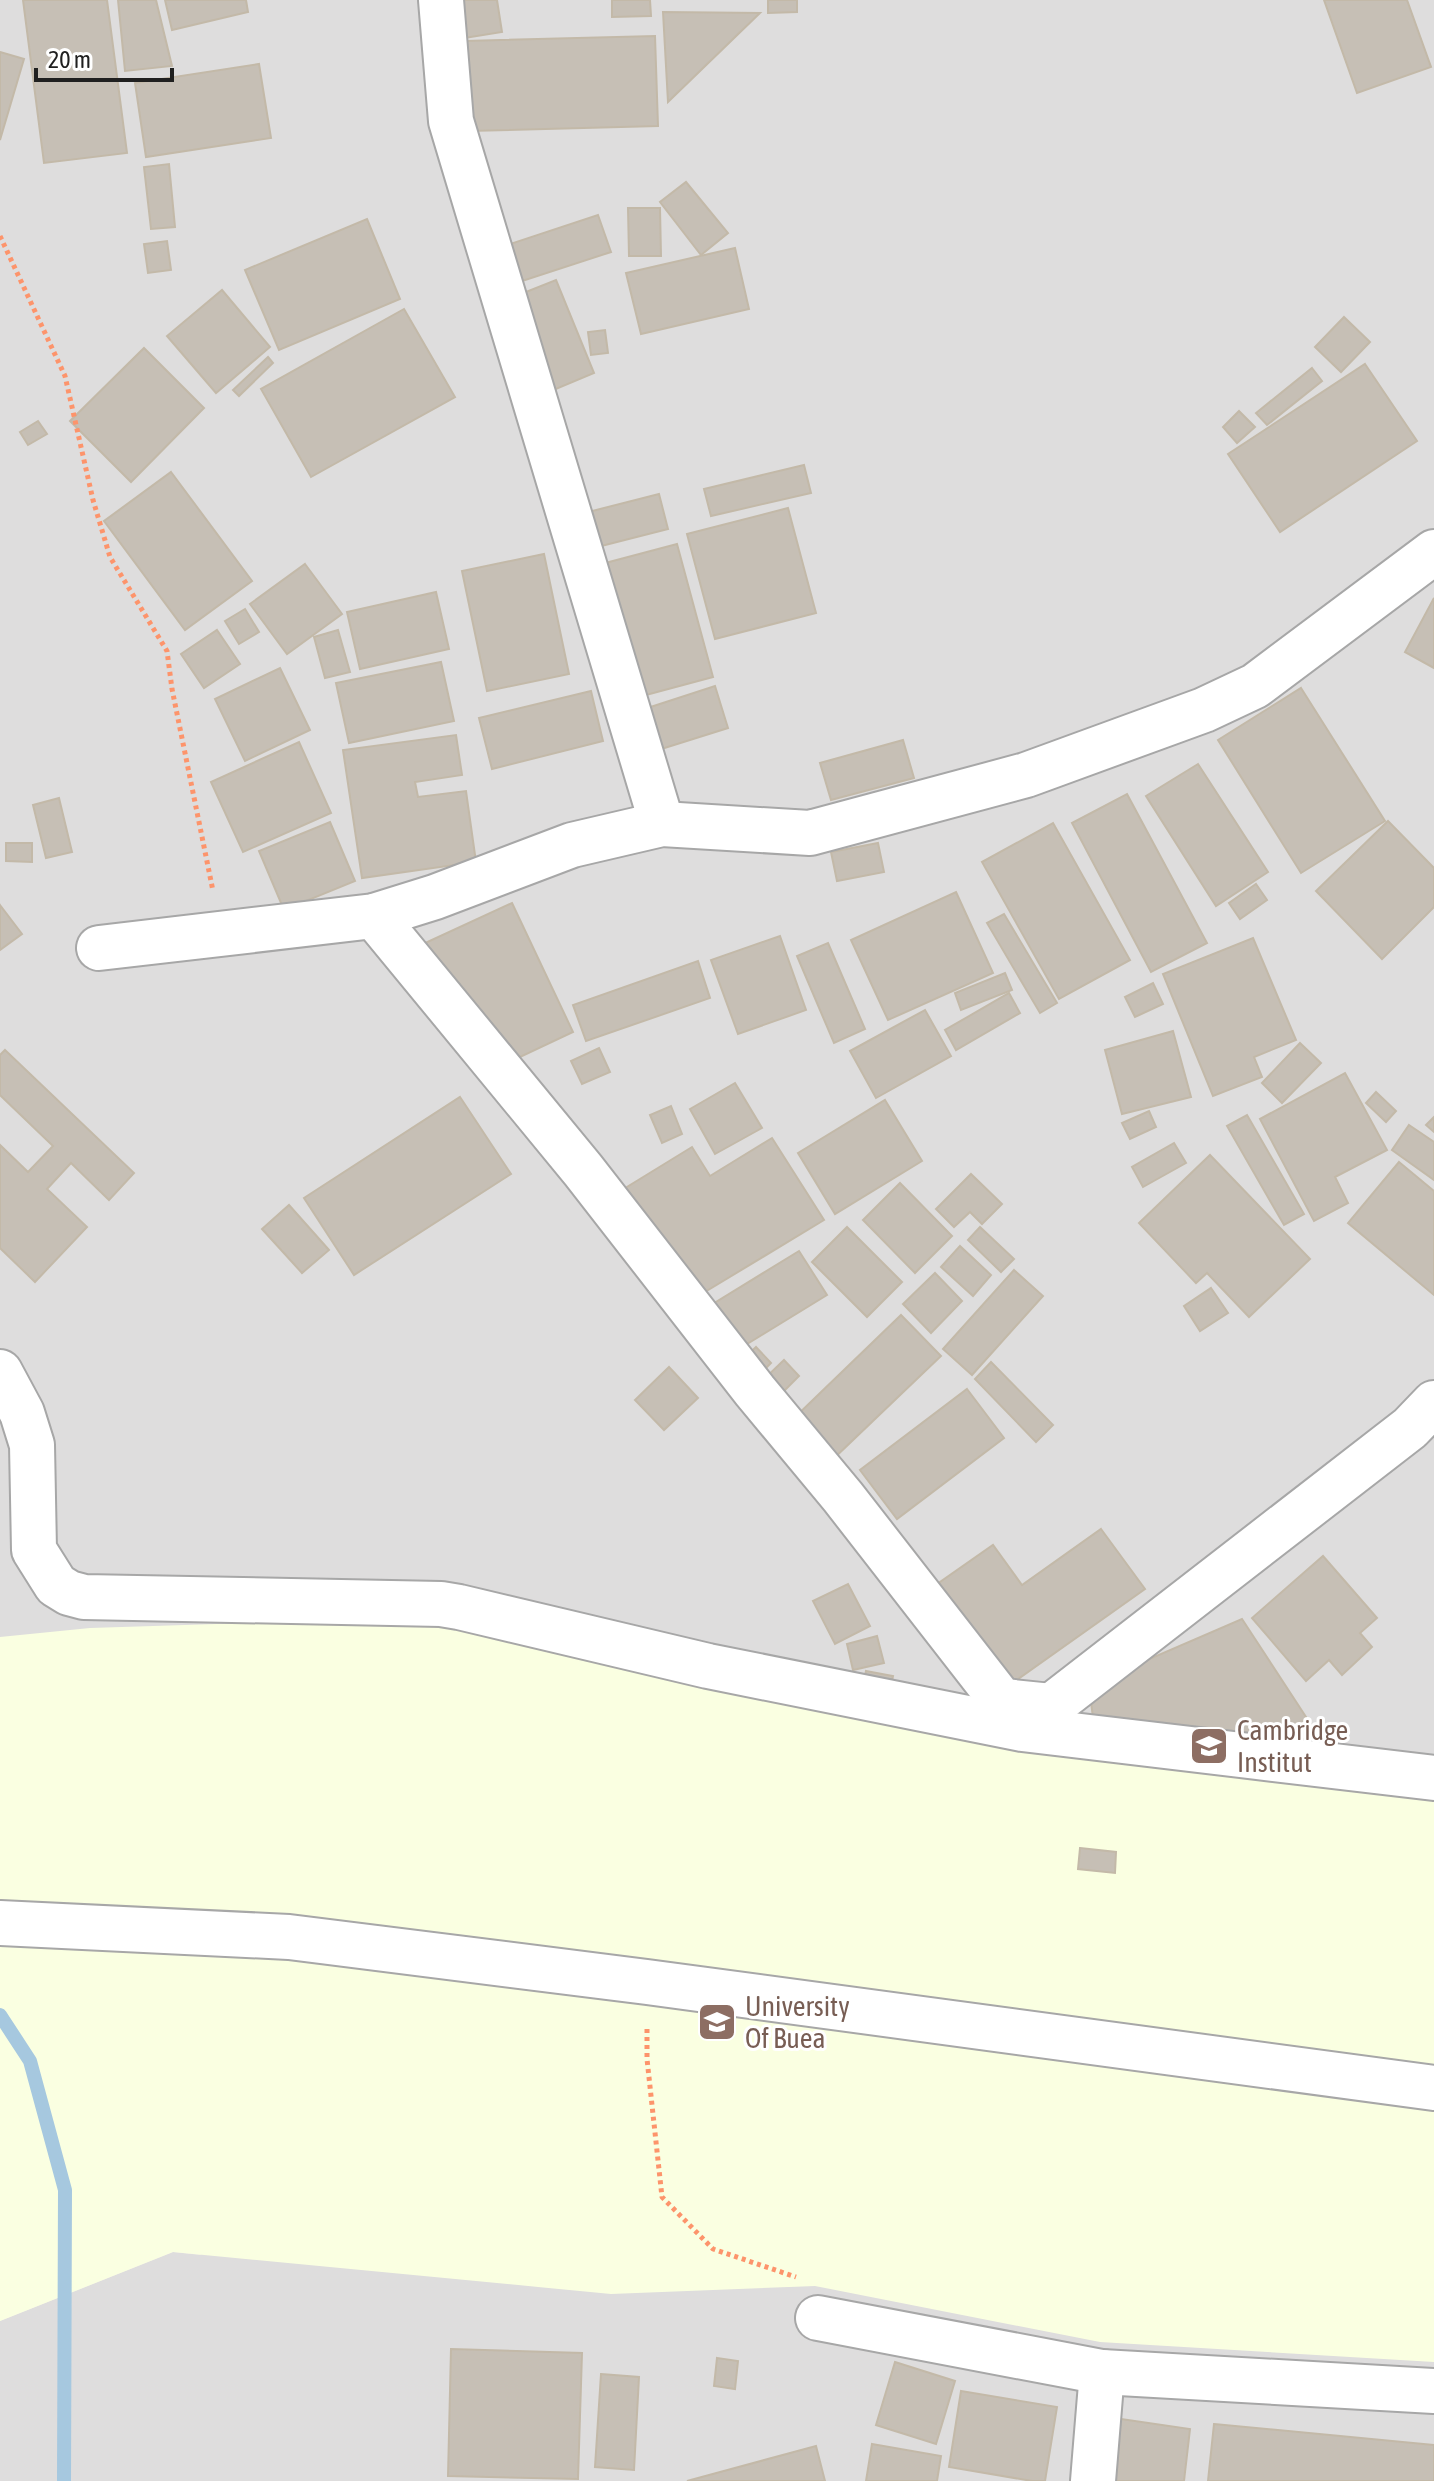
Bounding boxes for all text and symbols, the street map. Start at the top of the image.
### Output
scale bar [36,32,172,82]
text: 20 m [48,46,91,73]
place label: Cambridge Institut [1237,1714,1348,1778]
school or university icon: Cambridge Institut [1188,1725,1230,1767]
place label: University Of Buea [745,1990,850,2054]
school or university icon: University Of Buea [696,2001,738,2043]

